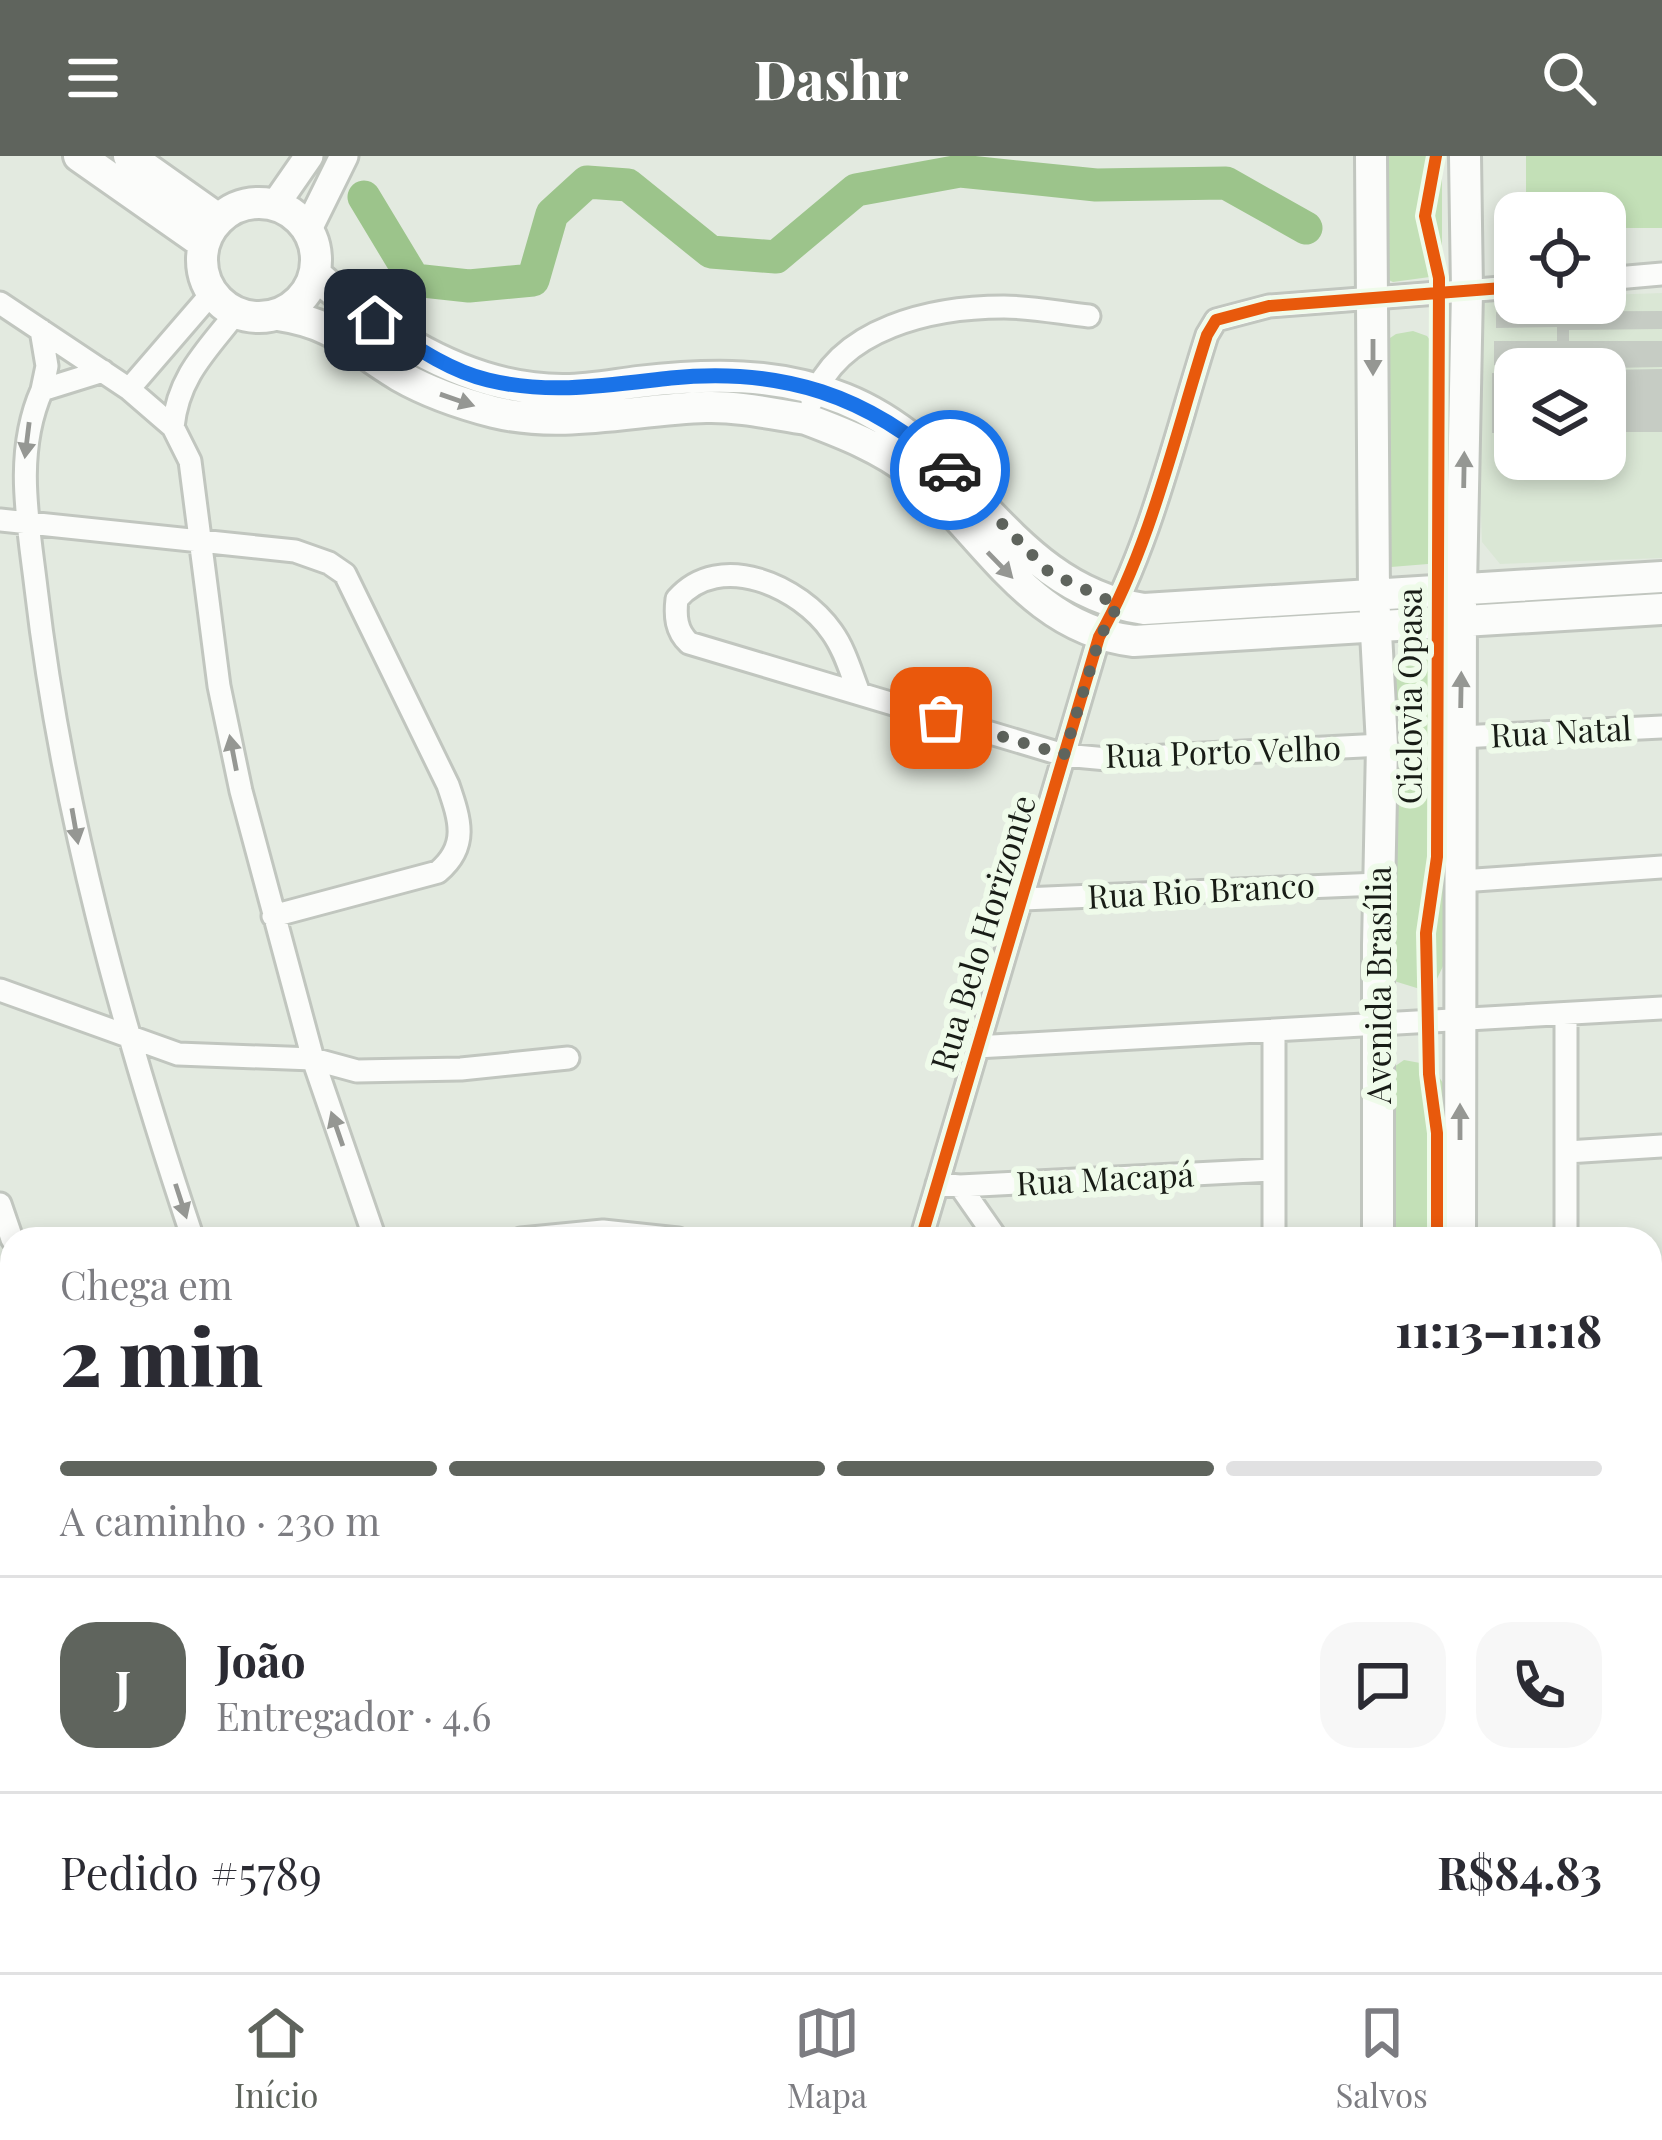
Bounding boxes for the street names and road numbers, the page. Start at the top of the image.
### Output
street label: Ciclovia Opasa [1386,587,1430,804]
street label: Rua Natal [1489,704,1633,756]
street label: Rua Porto Velho [1104,724,1342,776]
street label: Rua Belo Horizonte [918,789,1044,1076]
street label: Rua Rio Branco [1086,861,1316,917]
street label: Avenida Brasília [1355,866,1399,1105]
street label: Rua Macapá [1015,1150,1195,1204]

